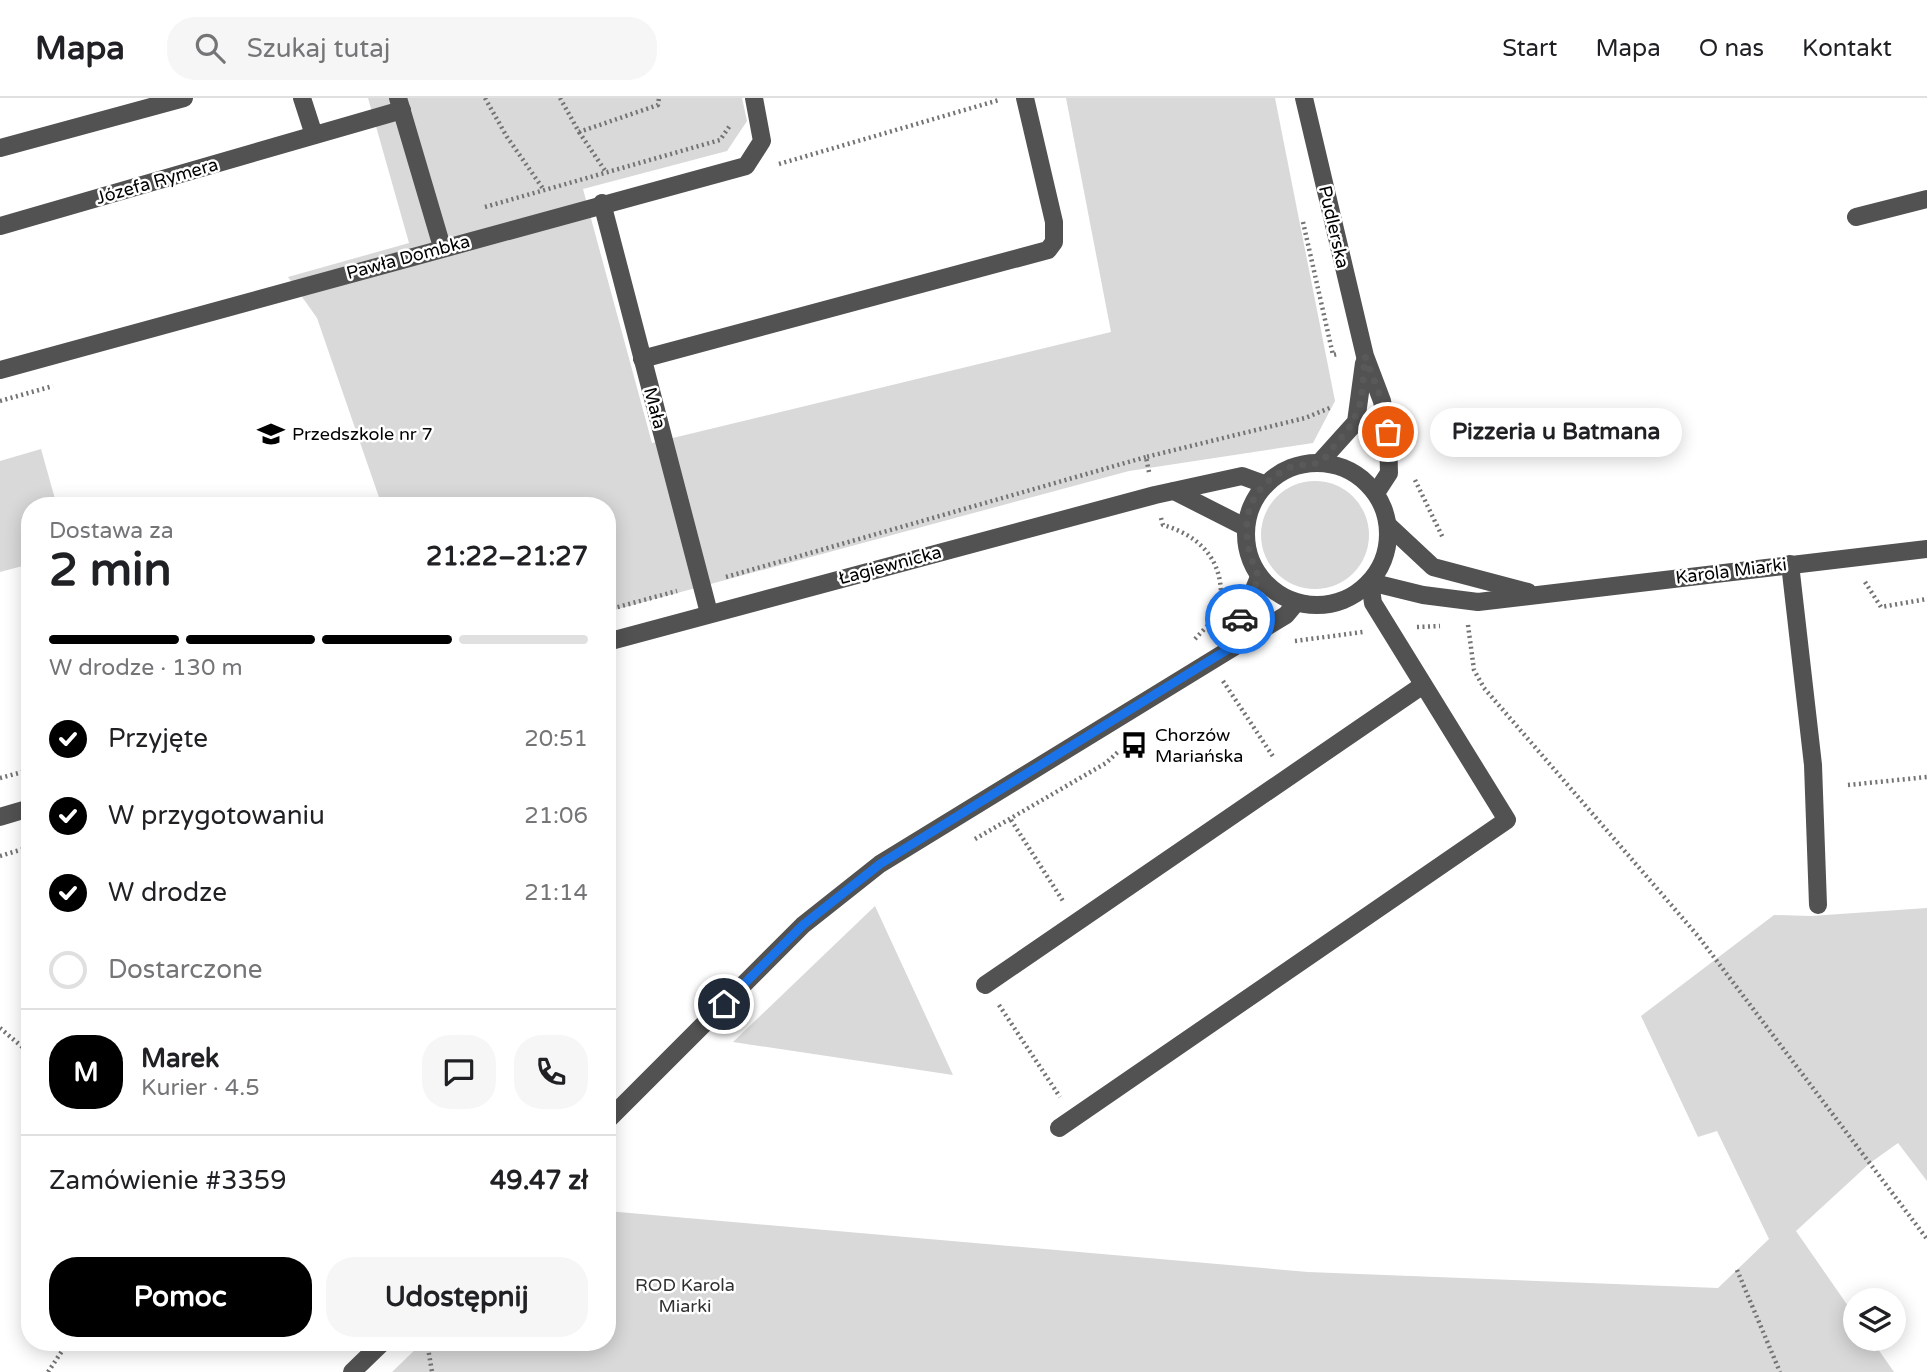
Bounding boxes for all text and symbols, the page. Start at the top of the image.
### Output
search box [167,17,657,80]
text: Mapa [35,29,125,68]
icon: search [191,29,229,67]
text: Szukaj tutaj [247,33,390,64]
text: Start [1502,34,1557,63]
text: Mapa [1595,34,1661,63]
text: O nas [1699,34,1764,63]
text: Kontakt [1802,34,1892,63]
street label: Józefa Rymera [93,153,221,209]
street label: Pudlerska [1314,183,1354,271]
street label: Pawła Dombka [344,230,472,284]
street label: Mała [639,385,671,431]
pin [1358,402,1418,462]
callout: Pizzeria u Batmana [1430,408,1682,456]
icon: bag [1369,413,1407,451]
text: Pizzeria u Batmana [1452,418,1660,446]
school or university icon: Przedszkole nr 7 [256,419,286,449]
place label: Przedszkole nr 7 [292,423,433,445]
text: Dostawa za [49,517,174,545]
text: 21:22–21:27 [426,541,588,572]
street label: Łagiewnicka [836,541,944,589]
text: 2 min [49,543,172,598]
street label: Karola Miarki [1674,553,1788,589]
courier [1205,584,1275,654]
icon: car [1221,600,1259,638]
text: W drodze · 130 m [49,654,243,682]
icon: check [49,720,87,758]
text: Przyjęte [108,723,208,754]
place label: Chorzów Mariańska [1155,724,1243,767]
text: 20:51 [524,725,588,753]
bus stop icon: Chorzów Mariańska [1119,730,1149,760]
icon: check [49,797,87,835]
text: W przygotowaniu [108,800,325,831]
text: 21:06 [524,802,588,830]
icon: check [49,874,87,912]
text: W drodze [108,877,227,908]
text: 21:14 [524,879,588,907]
text: Dostarczone [108,954,263,985]
pin [694,974,754,1034]
icon: home [705,985,743,1023]
button: chat [422,1035,496,1109]
button: phone [514,1035,588,1109]
text: Marek [141,1043,219,1074]
text: M [73,1057,99,1088]
text: Kurier · 4.5 [141,1074,260,1102]
text: Zamówienie #3359 [49,1165,286,1196]
text: 49.47 zł [490,1165,588,1196]
button: Pomoc [49,1257,312,1337]
button: Udostępnij [326,1257,588,1337]
park label: ROD Karola Miarki [635,1274,735,1317]
map controls [1843,1288,1906,1351]
button: layers [1843,1288,1906,1351]

